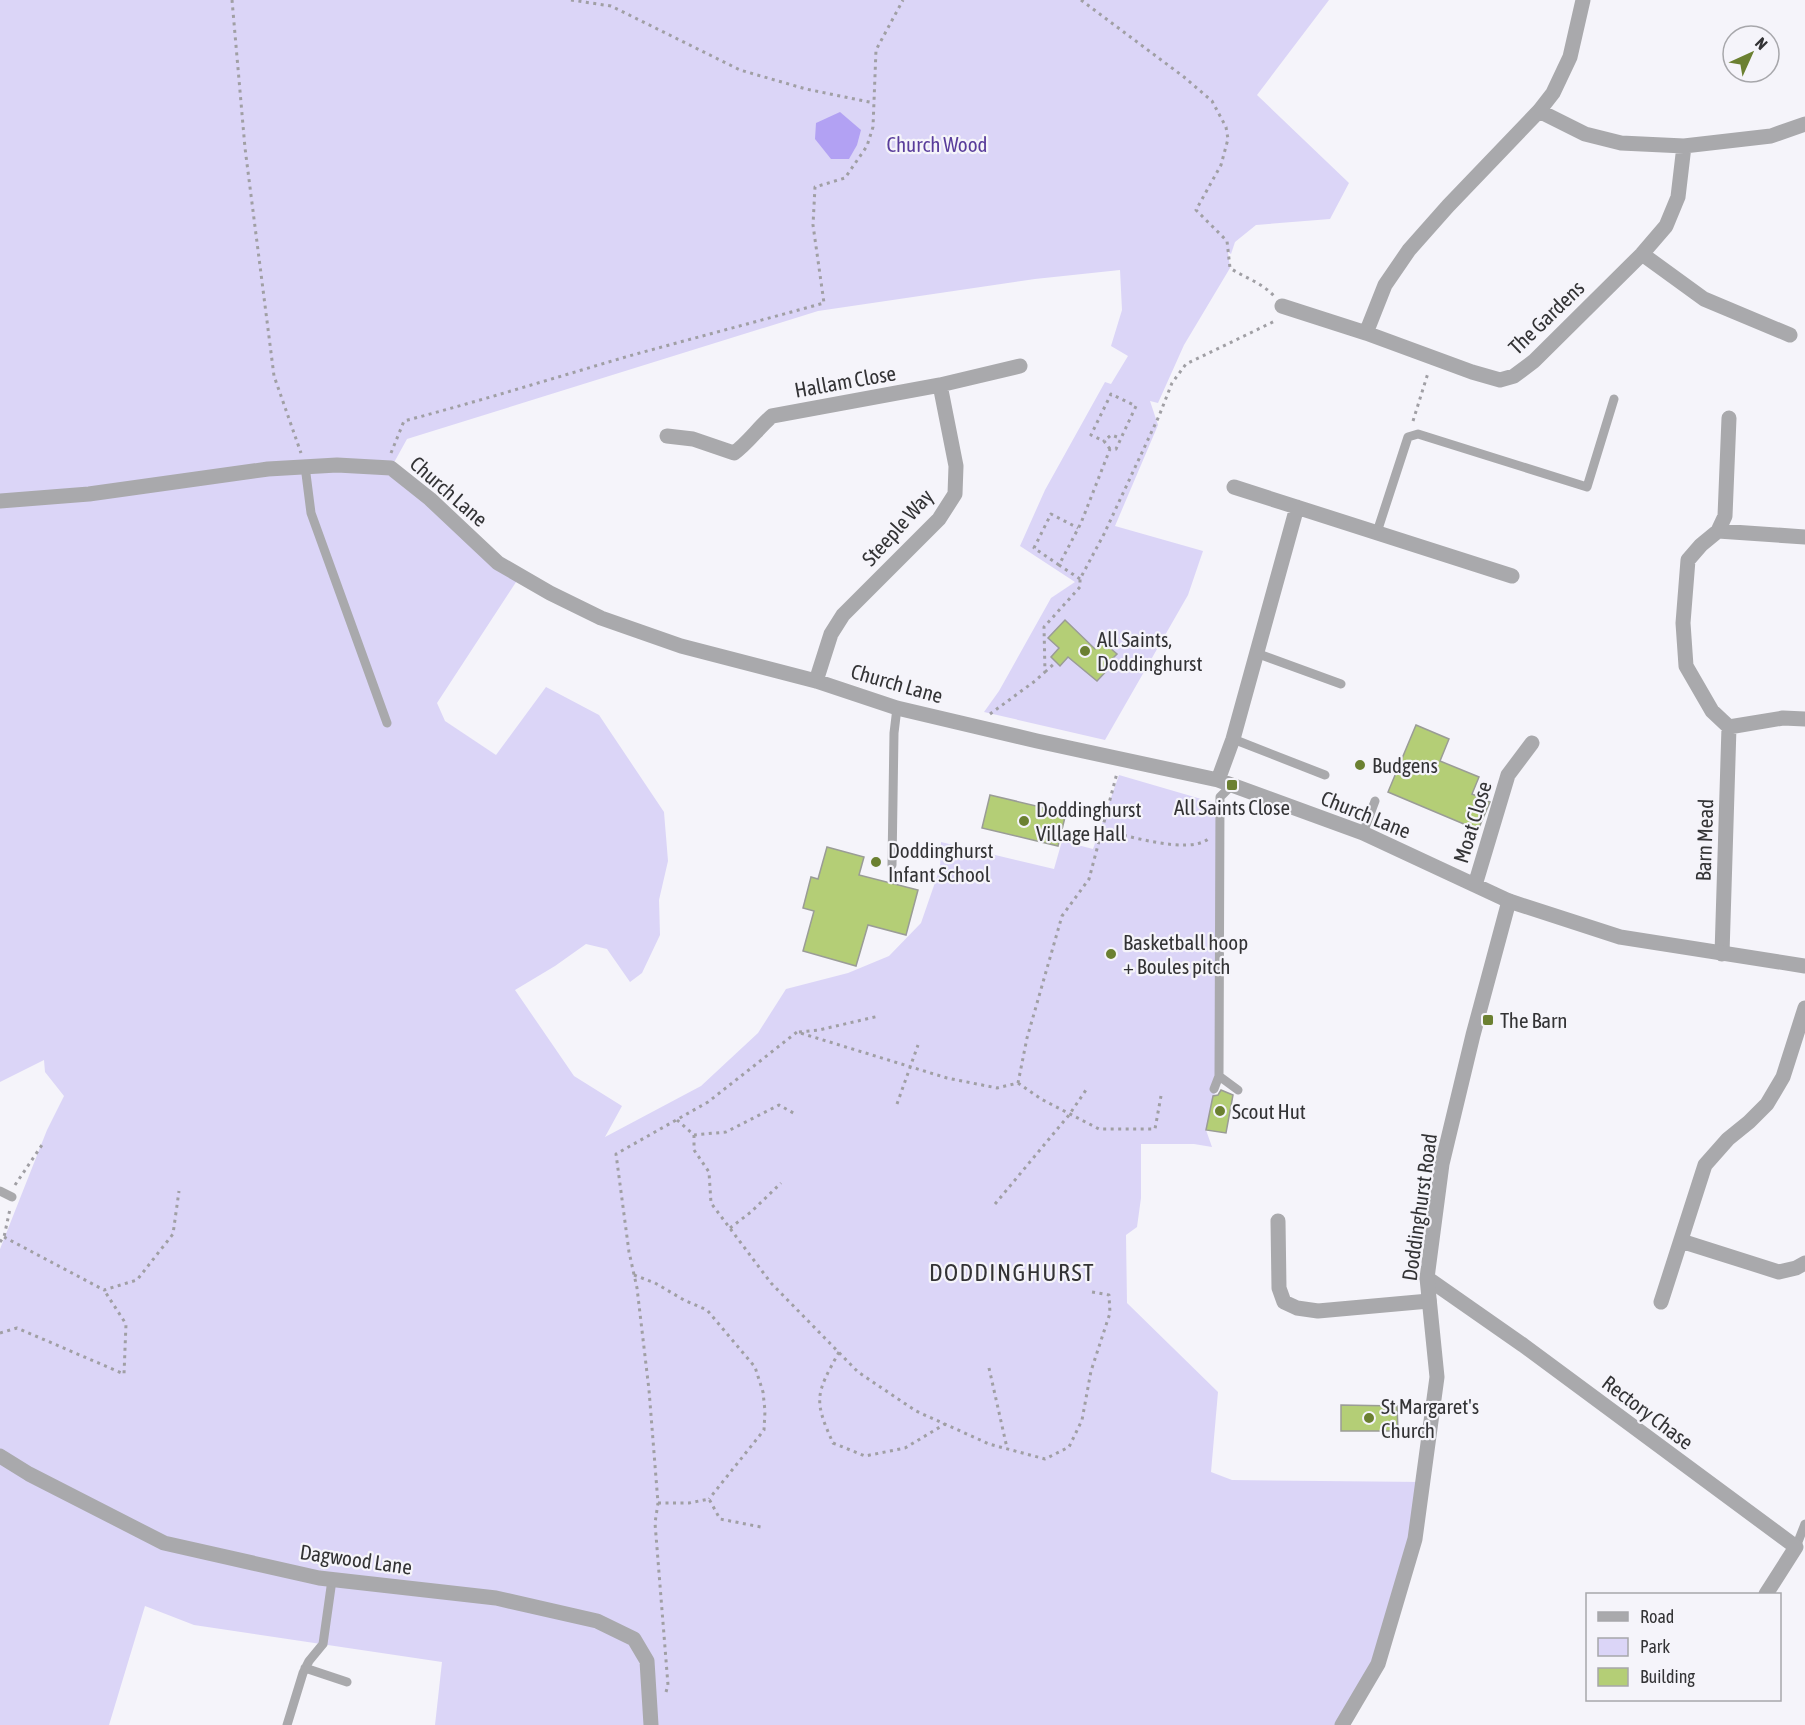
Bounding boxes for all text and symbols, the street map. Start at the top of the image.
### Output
north arrow [1721,24,1781,84]
text: N [1752,34,1771,53]
park label: Church Wood [886,132,988,156]
street label: The Gardens [1503,275,1589,359]
street label: Hallam Close [792,360,898,402]
street label: Church Lane [405,451,493,531]
street label: Steeple Way [857,484,938,570]
place label: All Saints, Doddinghurst [1097,627,1203,675]
marker: All Saints, Doddinghurst [1078,644,1092,658]
street label: Church Lane [848,658,946,708]
place label: Budgens [1372,753,1438,777]
marker: Budgens [1353,758,1367,772]
marker: All Saints Close [1225,778,1239,792]
street label: Moat Close [1448,778,1496,866]
street label: Church Lane [1318,785,1414,843]
place label: All Saints Close [1174,795,1290,819]
place label: Doddinghurst Village Hall [1036,797,1142,845]
street label: Barn Mead [1691,798,1717,882]
marker: Doddinghurst Village Hall [1017,814,1031,828]
place label: Doddinghurst Infant School [888,838,994,886]
marker: Doddinghurst Infant School [869,855,883,869]
place label: Basketball hoop + Boules pitch [1123,930,1248,978]
marker: Basketball hoop + Boules pitch [1104,947,1118,961]
place label: The Barn [1500,1008,1568,1032]
marker: The Barn [1481,1013,1495,1027]
place label: Scout Hut [1232,1099,1306,1123]
marker: Scout Hut [1213,1104,1227,1118]
street label: Doddinghurst Road [1397,1132,1441,1282]
district label: DODDINGHURST [929,1259,1095,1286]
street label: Rectory Chase [1598,1370,1698,1454]
place label: St Margaret's Church [1381,1394,1479,1442]
marker: St Margaret's Church [1362,1411,1376,1425]
street label: Dagwood Lane [298,1539,414,1579]
legend [1586,1593,1781,1701]
text: Road [1640,1606,1674,1627]
text: Park [1640,1636,1670,1657]
text: Building [1640,1666,1695,1687]

